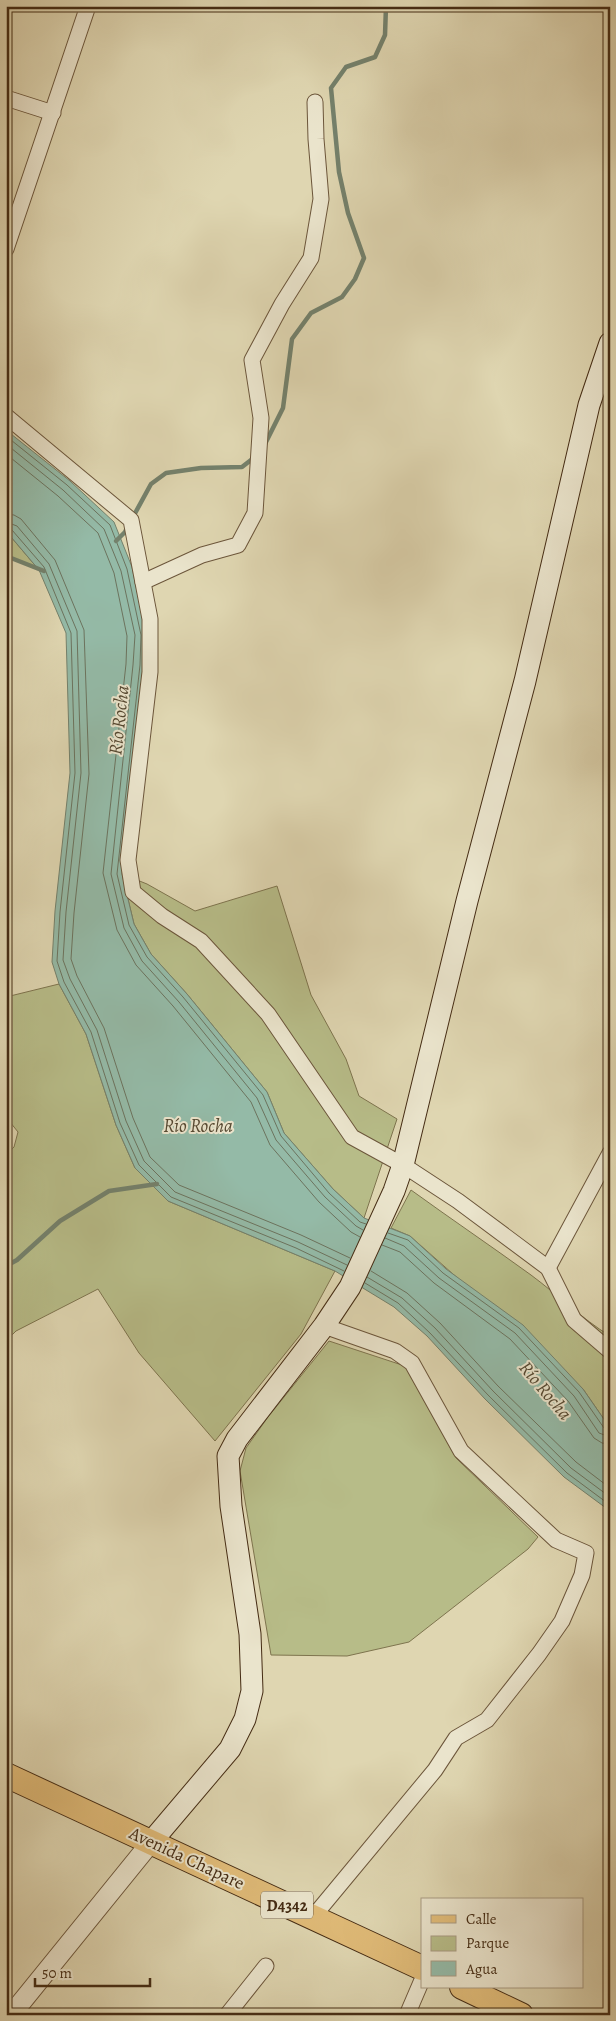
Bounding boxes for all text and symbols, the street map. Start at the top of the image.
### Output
water label: Río Rocha [102,684,136,756]
water label: Río Rocha [163,1113,233,1139]
water label: Río Rocha [513,1356,578,1426]
street label: Avenida Chapare [125,1820,248,1895]
road number: D4342 [261,1892,313,1918]
legend [421,1898,584,1988]
text: Calle [466,1909,497,1929]
text: Parque [466,1933,509,1953]
scale bar [35,1956,150,1988]
text: Agua [465,1959,497,1979]
text: 50 m [42,1963,72,1983]

